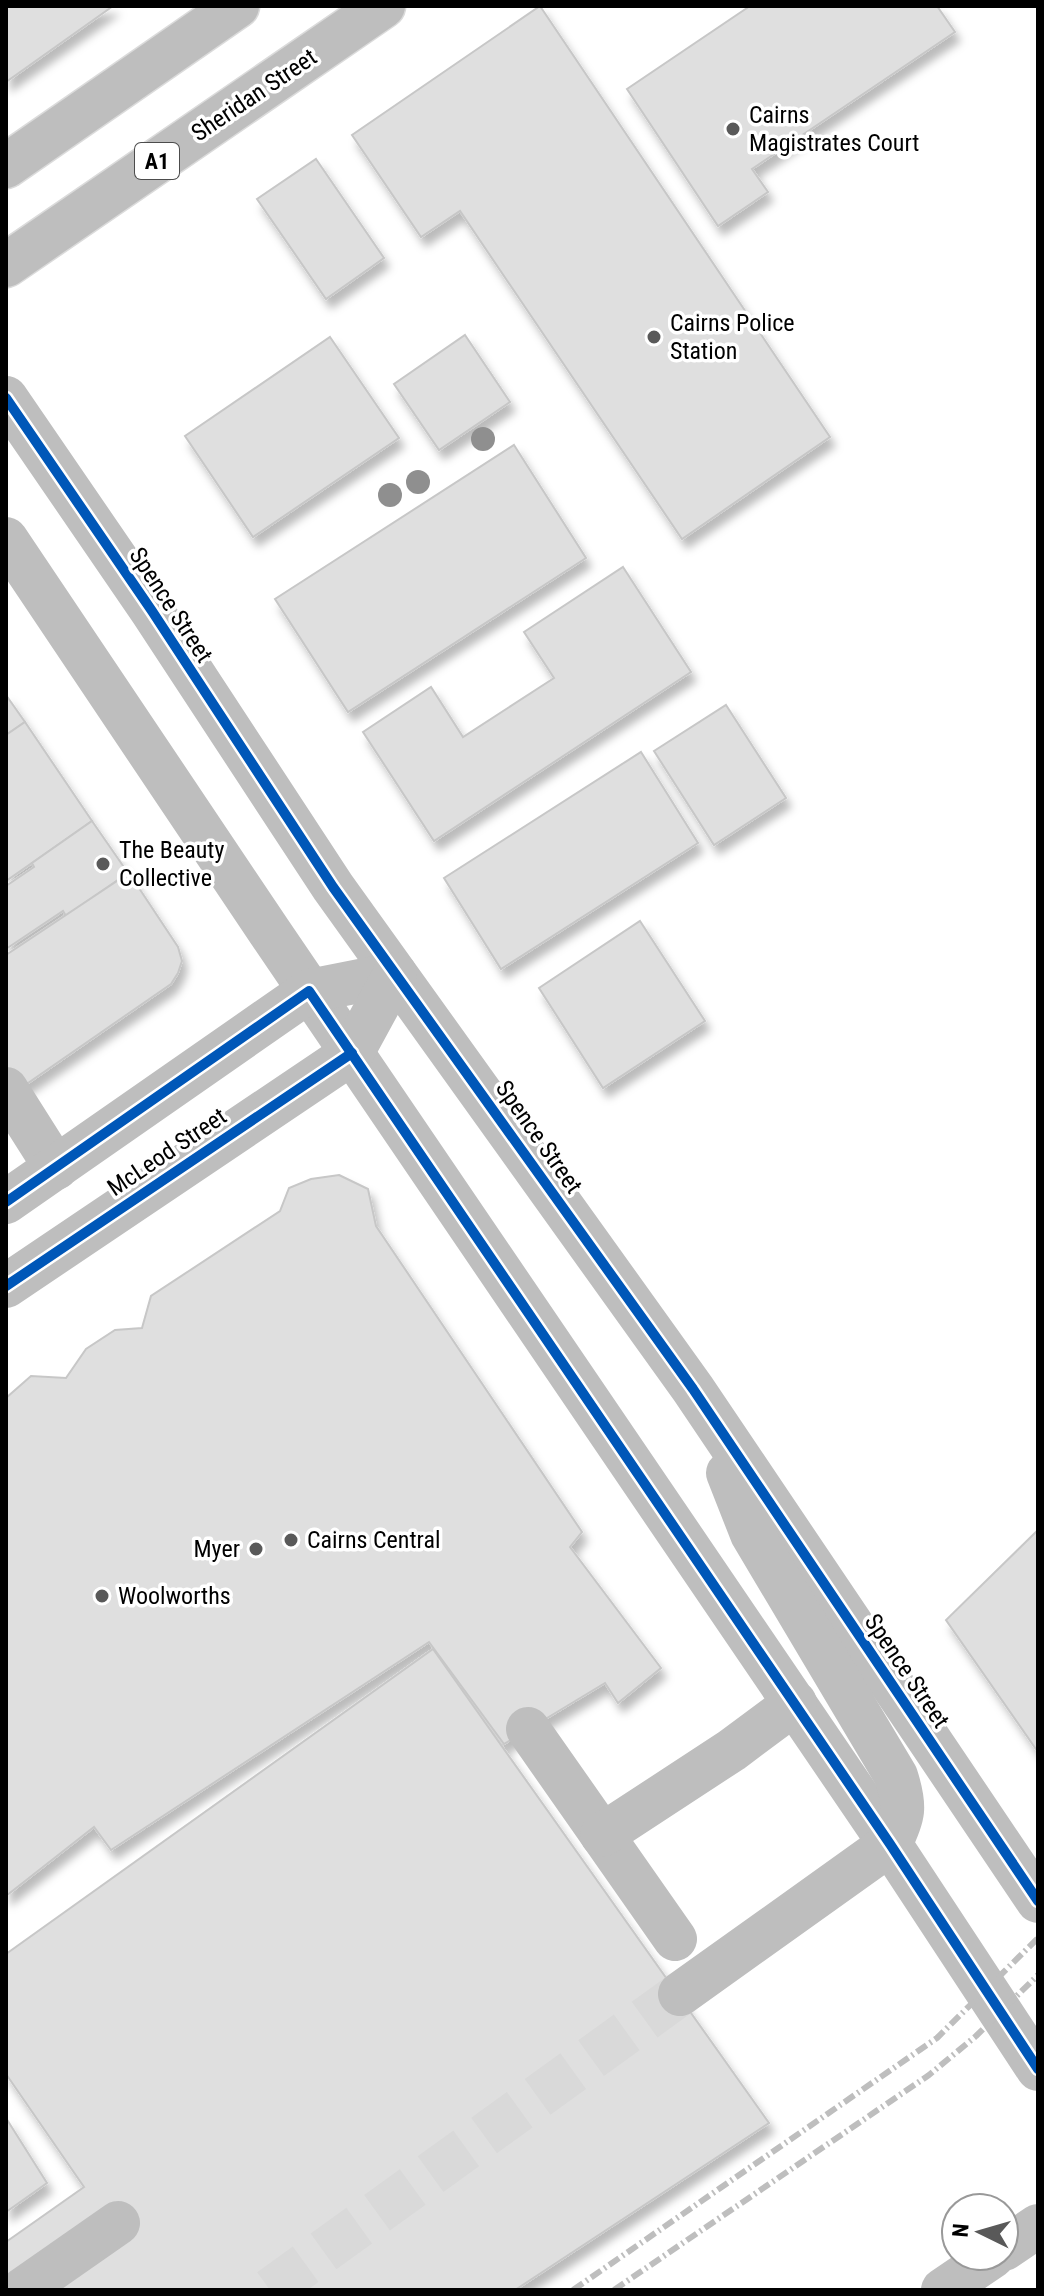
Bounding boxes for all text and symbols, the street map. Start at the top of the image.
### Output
street label: Sheridan Street [186,43,322,147]
place label: Cairns Magistrates Court [749,101,919,157]
marker: Cairns Magistrates Court [724,120,742,138]
road number: A1 [135,143,179,179]
place label: Cairns Police Station [670,309,795,365]
marker: Cairns Police Station [645,328,663,346]
street label: Spence Street [124,542,218,668]
place label: The Beauty Collective [119,836,224,892]
marker: The Beauty Collective [94,855,112,873]
street label: Spence Street [490,1075,588,1199]
street label: McLeod Street [102,1102,232,1202]
place label: Cairns Central [307,1526,440,1554]
marker: Cairns Central [282,1531,300,1549]
place label: Myer [193,1535,240,1563]
marker: Myer [247,1540,265,1558]
place label: Woolworths [118,1582,231,1610]
marker: Woolworths [93,1587,111,1605]
street label: Spence Street [859,1609,955,1733]
north arrow [940,2192,1020,2272]
text: N [948,2222,974,2238]

